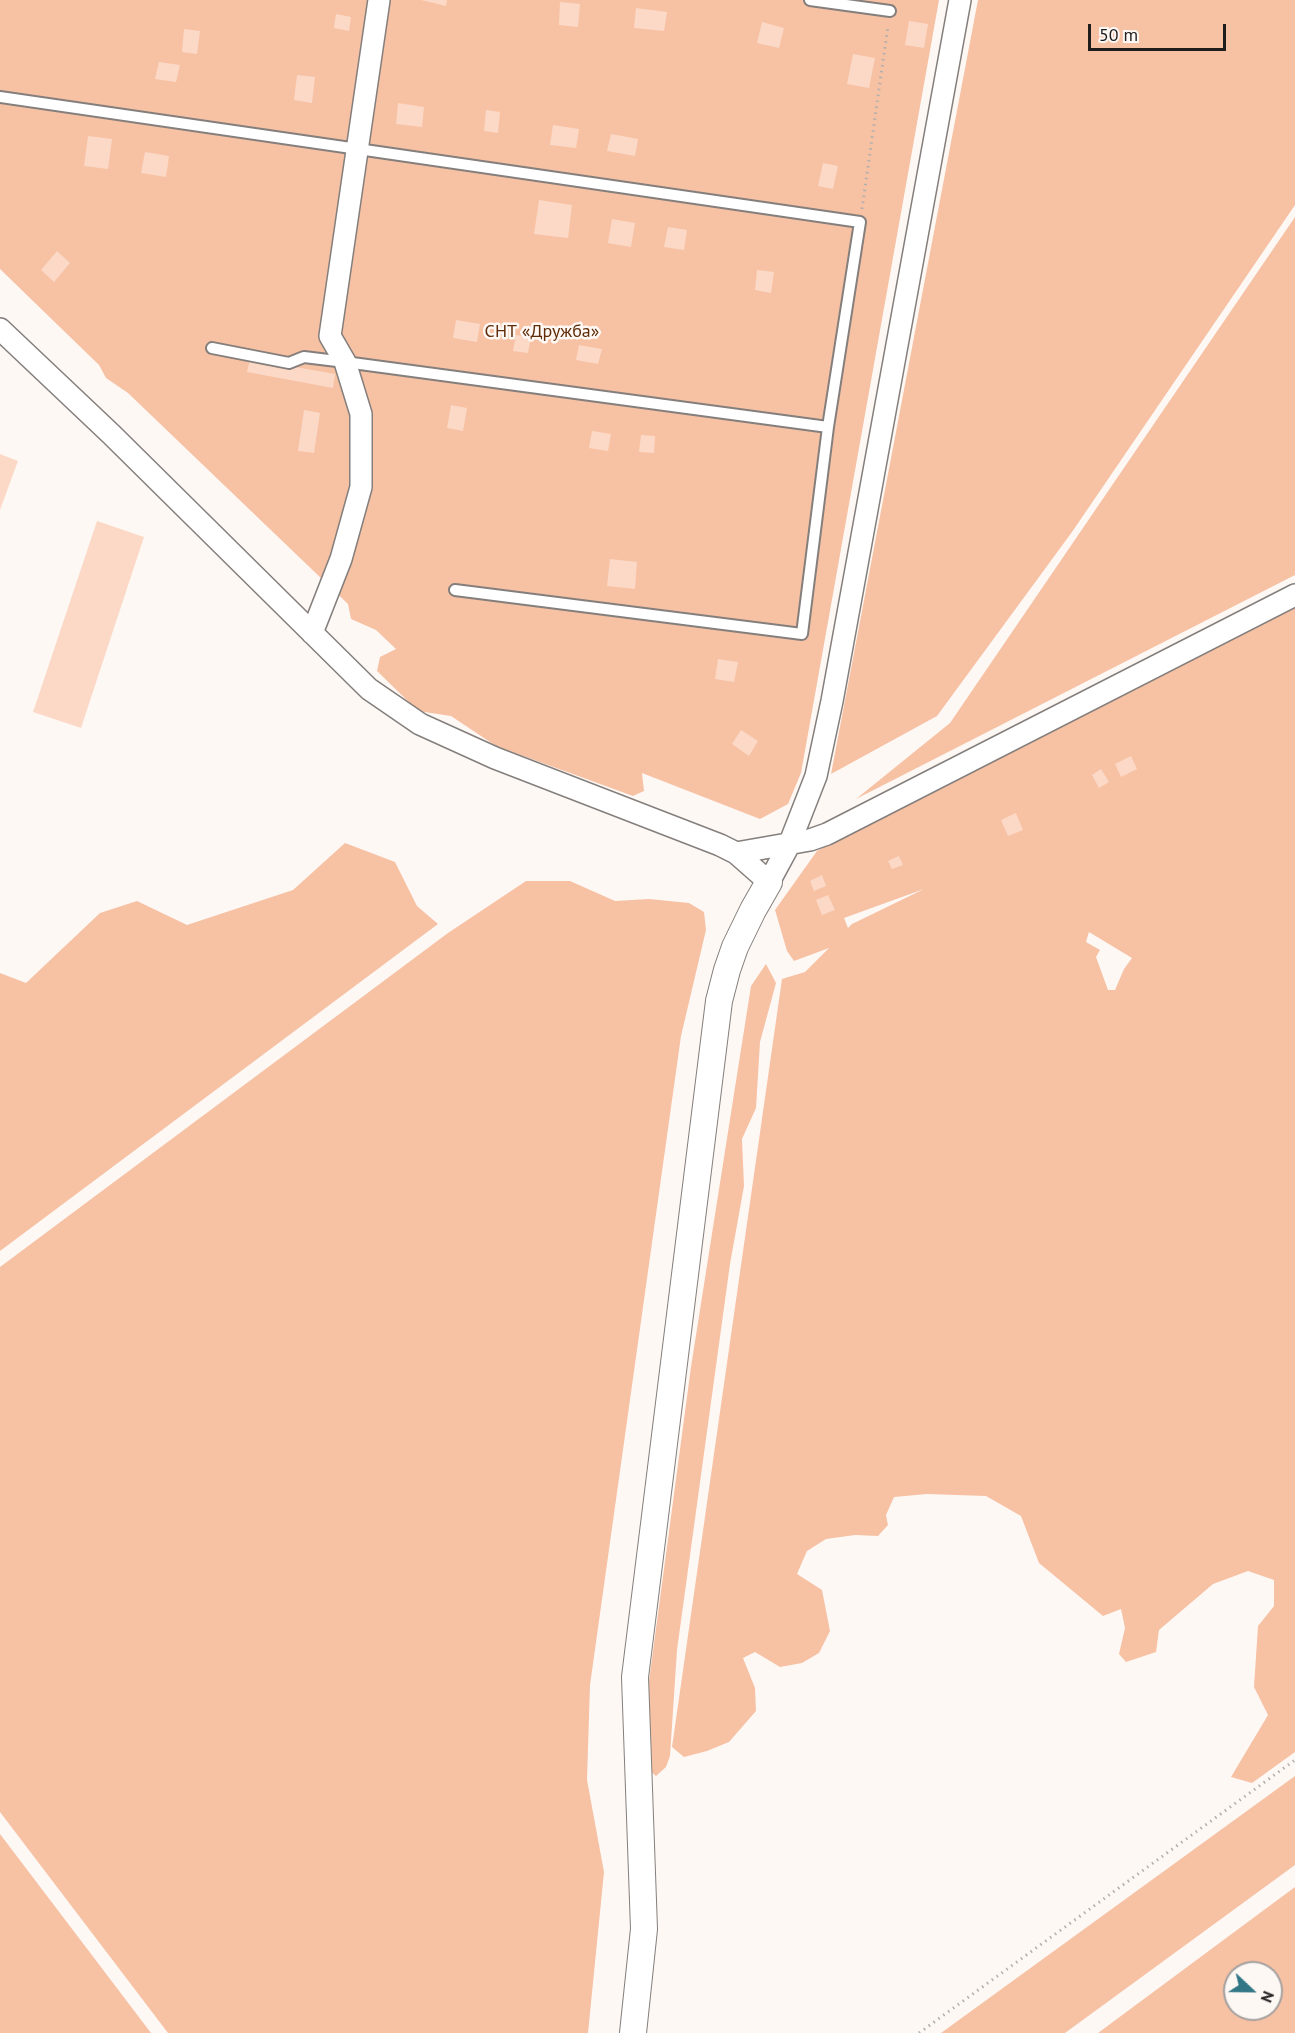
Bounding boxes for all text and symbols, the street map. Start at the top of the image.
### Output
scale bar [1091,12,1229,50]
text: 50 m [1099,23,1138,46]
park label: СНТ «Дружба» [485,321,599,343]
north arrow [1223,1961,1283,2021]
text: N [1257,1988,1279,2006]

